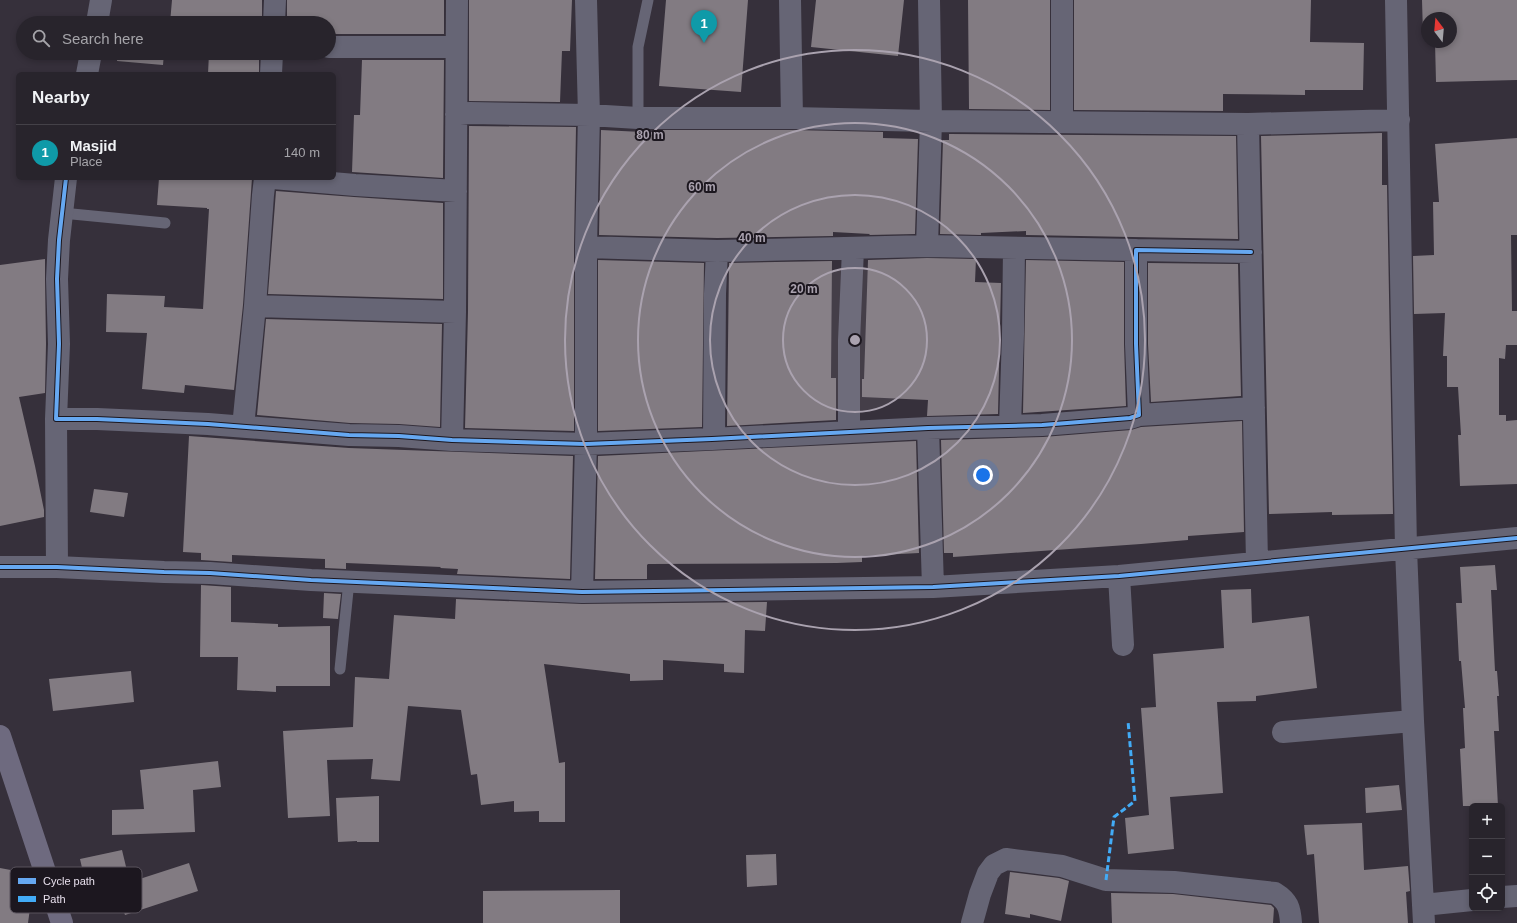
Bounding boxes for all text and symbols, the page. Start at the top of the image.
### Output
pin: 1 [691,10,717,43]
north arrow [1421,12,1457,48]
search box [16,16,336,60]
icon: search [30,27,52,49]
text: Search here [62,30,144,47]
text: Nearby [32,88,90,107]
text: 80 m [636,128,664,142]
text: Masjid [70,137,117,154]
text: 1 [41,145,49,160]
text: 140 m [284,145,320,160]
text: Place [70,154,103,169]
text: 60 m [688,180,716,194]
text: 40 m [738,231,766,245]
text: 20 m [790,282,818,296]
centre of rings [848,333,862,347]
your location [973,465,993,485]
map controls [1469,803,1505,911]
button: + [1469,803,1505,839]
button: − [1469,839,1505,875]
legend [10,867,142,913]
text: Cycle path [43,875,95,887]
button: locate [1469,875,1505,911]
text: Path [43,893,66,905]

